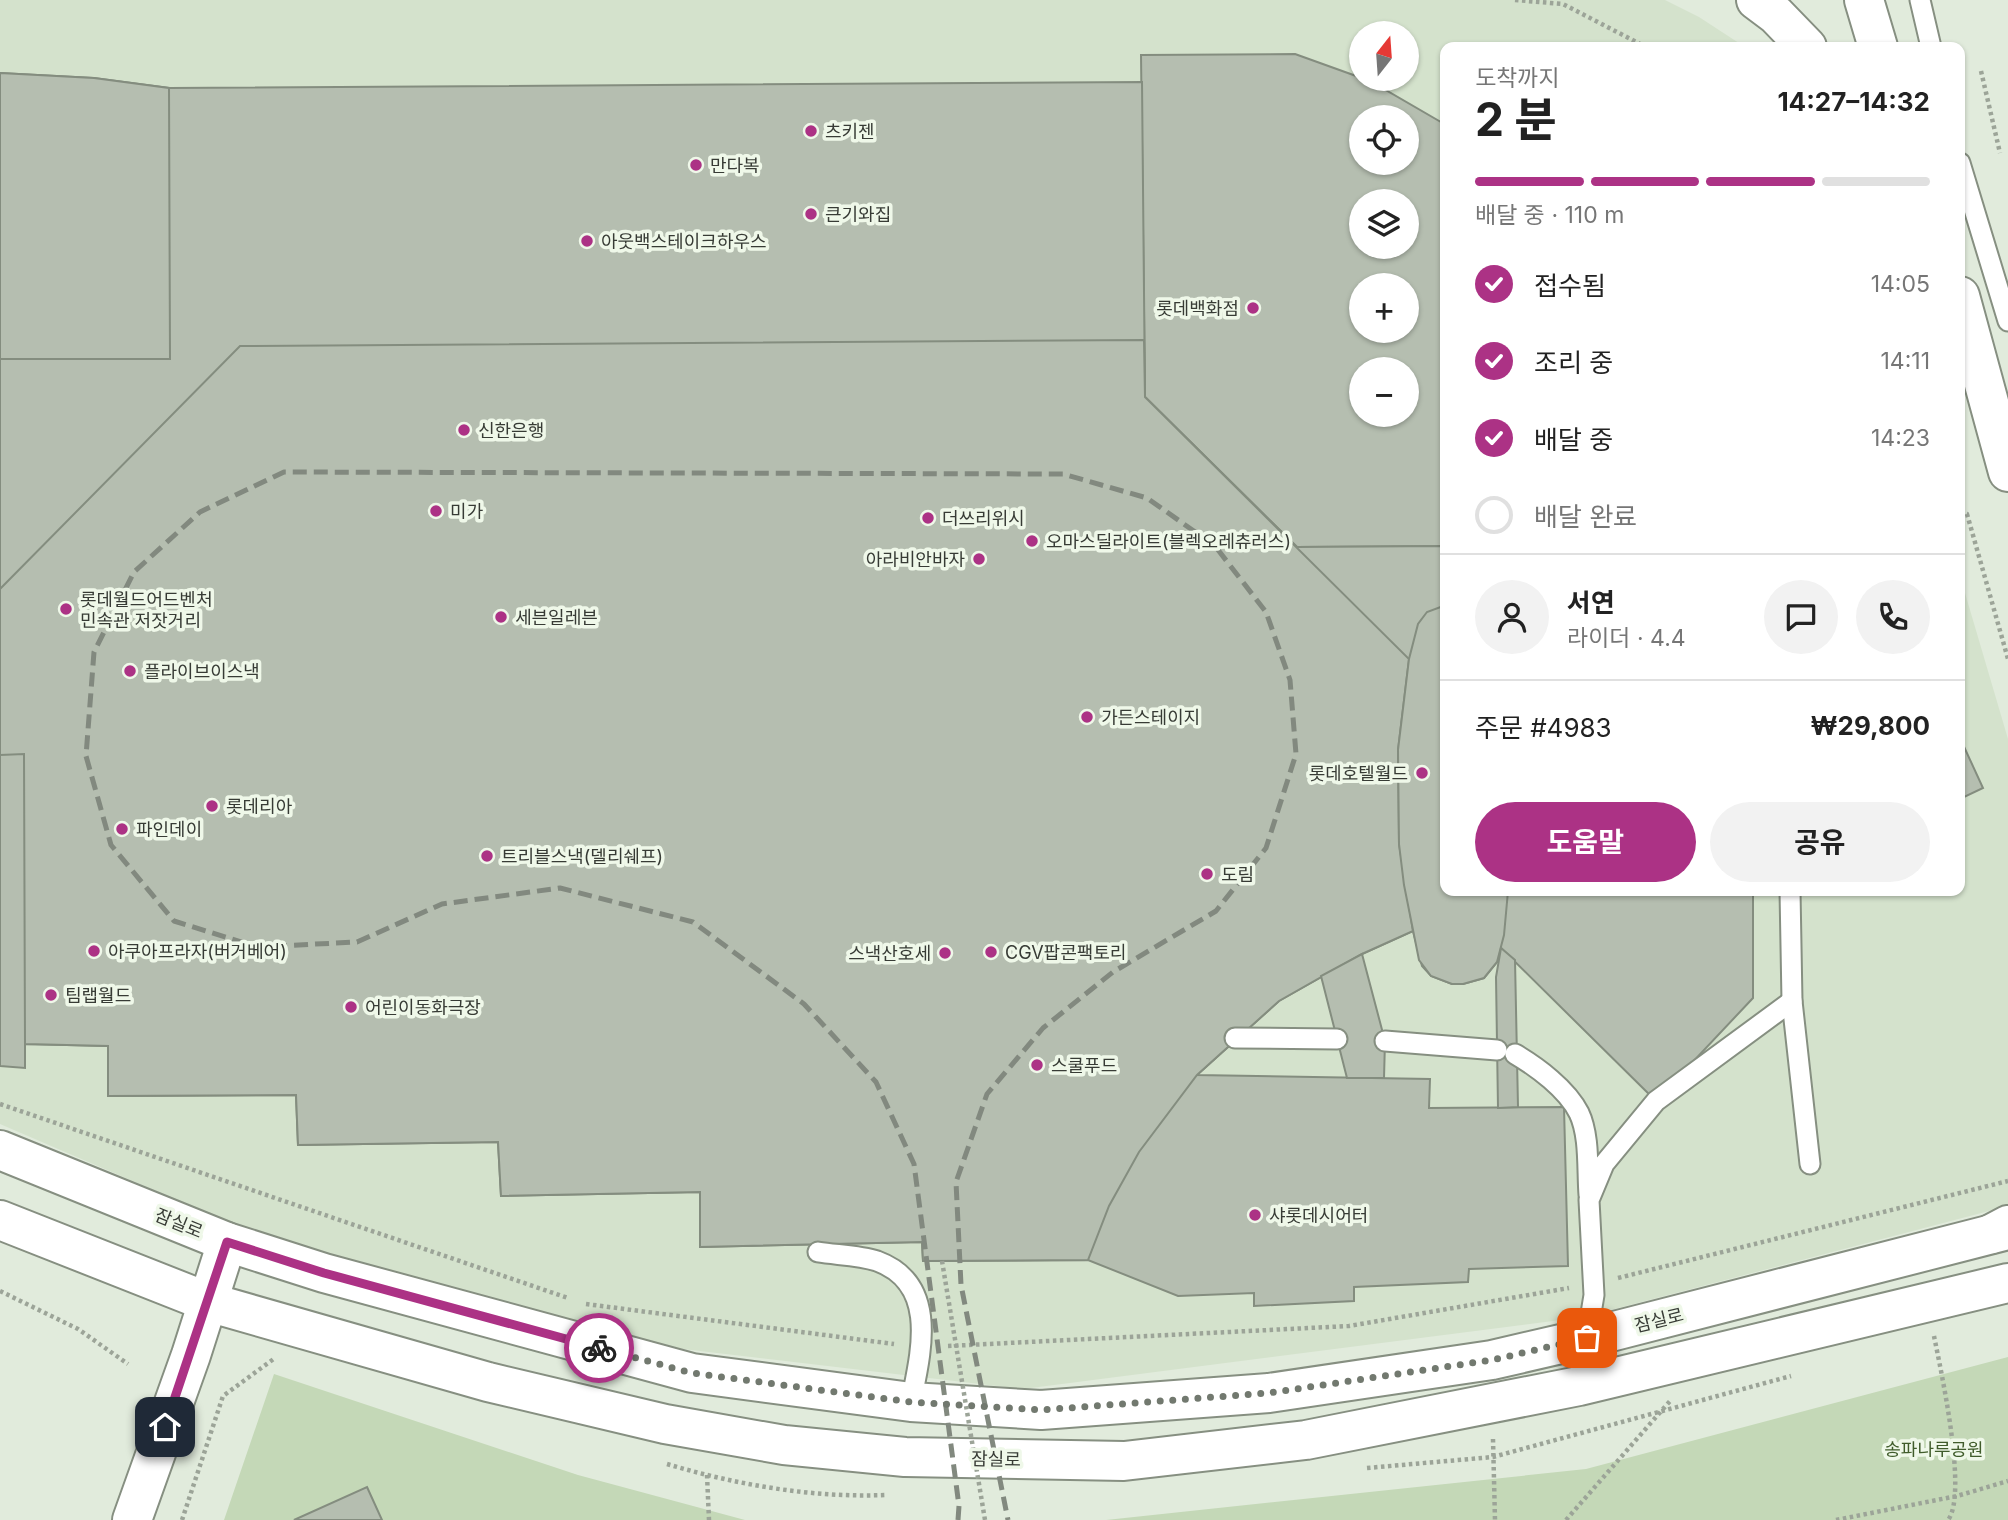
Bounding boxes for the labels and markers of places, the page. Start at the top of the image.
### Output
place label: 츠키젠 [825,121,875,142]
marker: 츠키젠 [803,123,819,139]
place label: 만다복 [710,155,760,176]
marker: 만다복 [688,157,704,173]
place label: 큰기와집 [825,204,891,225]
marker: 큰기와집 [803,206,819,222]
place label: 아웃백스테이크하우스 [601,231,767,252]
marker: 아웃백스테이크하우스 [579,233,595,249]
place label: 롯데백화점 [1156,298,1239,319]
marker: 롯데백화점 [1245,300,1261,316]
place label: 신한은행 [478,420,544,441]
marker: 신한은행 [456,422,472,438]
place label: 미가 [450,501,484,522]
marker: 미가 [428,503,444,519]
place label: 더쓰리위시 [942,508,1025,529]
marker: 더쓰리위시 [920,510,936,526]
place label: 오마스딜라이트(블렉오레츄러스) [1046,531,1291,552]
marker: 오마스딜라이트(블렉오레츄러스) [1024,533,1040,549]
place label: 아라비안바자 [866,549,965,570]
marker: 아라비안바자 [971,551,987,567]
place label: 롯데월드어드벤처 민속관 저잣거리 [80,589,212,631]
marker: 롯데월드어드벤처 민속관 저잣거리 [58,601,74,617]
place label: 세븐일레븐 [515,607,598,628]
marker: 세븐일레븐 [493,609,509,625]
place label: 플라이브이스낵 [144,661,260,682]
marker: 플라이브이스낵 [122,663,138,679]
place label: 가든스테이지 [1101,707,1200,728]
marker: 가든스테이지 [1079,709,1095,725]
place label: 롯데호텔월드 [1309,763,1408,784]
marker: 롯데호텔월드 [1414,765,1430,781]
place label: 롯데리아 [226,796,293,817]
marker: 롯데리아 [204,798,220,814]
place label: 파인데이 [136,819,202,840]
marker: 파인데이 [114,821,130,837]
place label: 트리블스낵(델리쉐프) [501,846,663,867]
marker: 트리블스낵(델리쉐프) [479,848,495,864]
place label: 도림 [1221,864,1254,885]
marker: 도림 [1199,866,1215,882]
place label: 아쿠아프라자(버거베어) [108,941,287,962]
place label: CGV팝콘팩토리 [1005,942,1126,963]
marker: 아쿠아프라자(버거베어) [86,943,102,959]
place label: 스낵산호세 [848,943,931,964]
marker: CGV팝콘팩토리 [983,944,999,960]
marker: 스낵산호세 [937,945,953,961]
place label: 팀랩월드 [65,985,131,1006]
marker: 팀랩월드 [43,987,59,1003]
place label: 어린이동화극장 [365,997,481,1018]
marker: 어린이동화극장 [343,999,359,1015]
place label: 스쿨푸드 [1051,1055,1117,1076]
marker: 스쿨푸드 [1029,1057,1045,1073]
place label: 샤롯데시어터 [1269,1205,1368,1226]
marker: 샤롯데시어터 [1247,1207,1263,1223]
pin [1557,1308,1617,1368]
pin [135,1397,195,1457]

